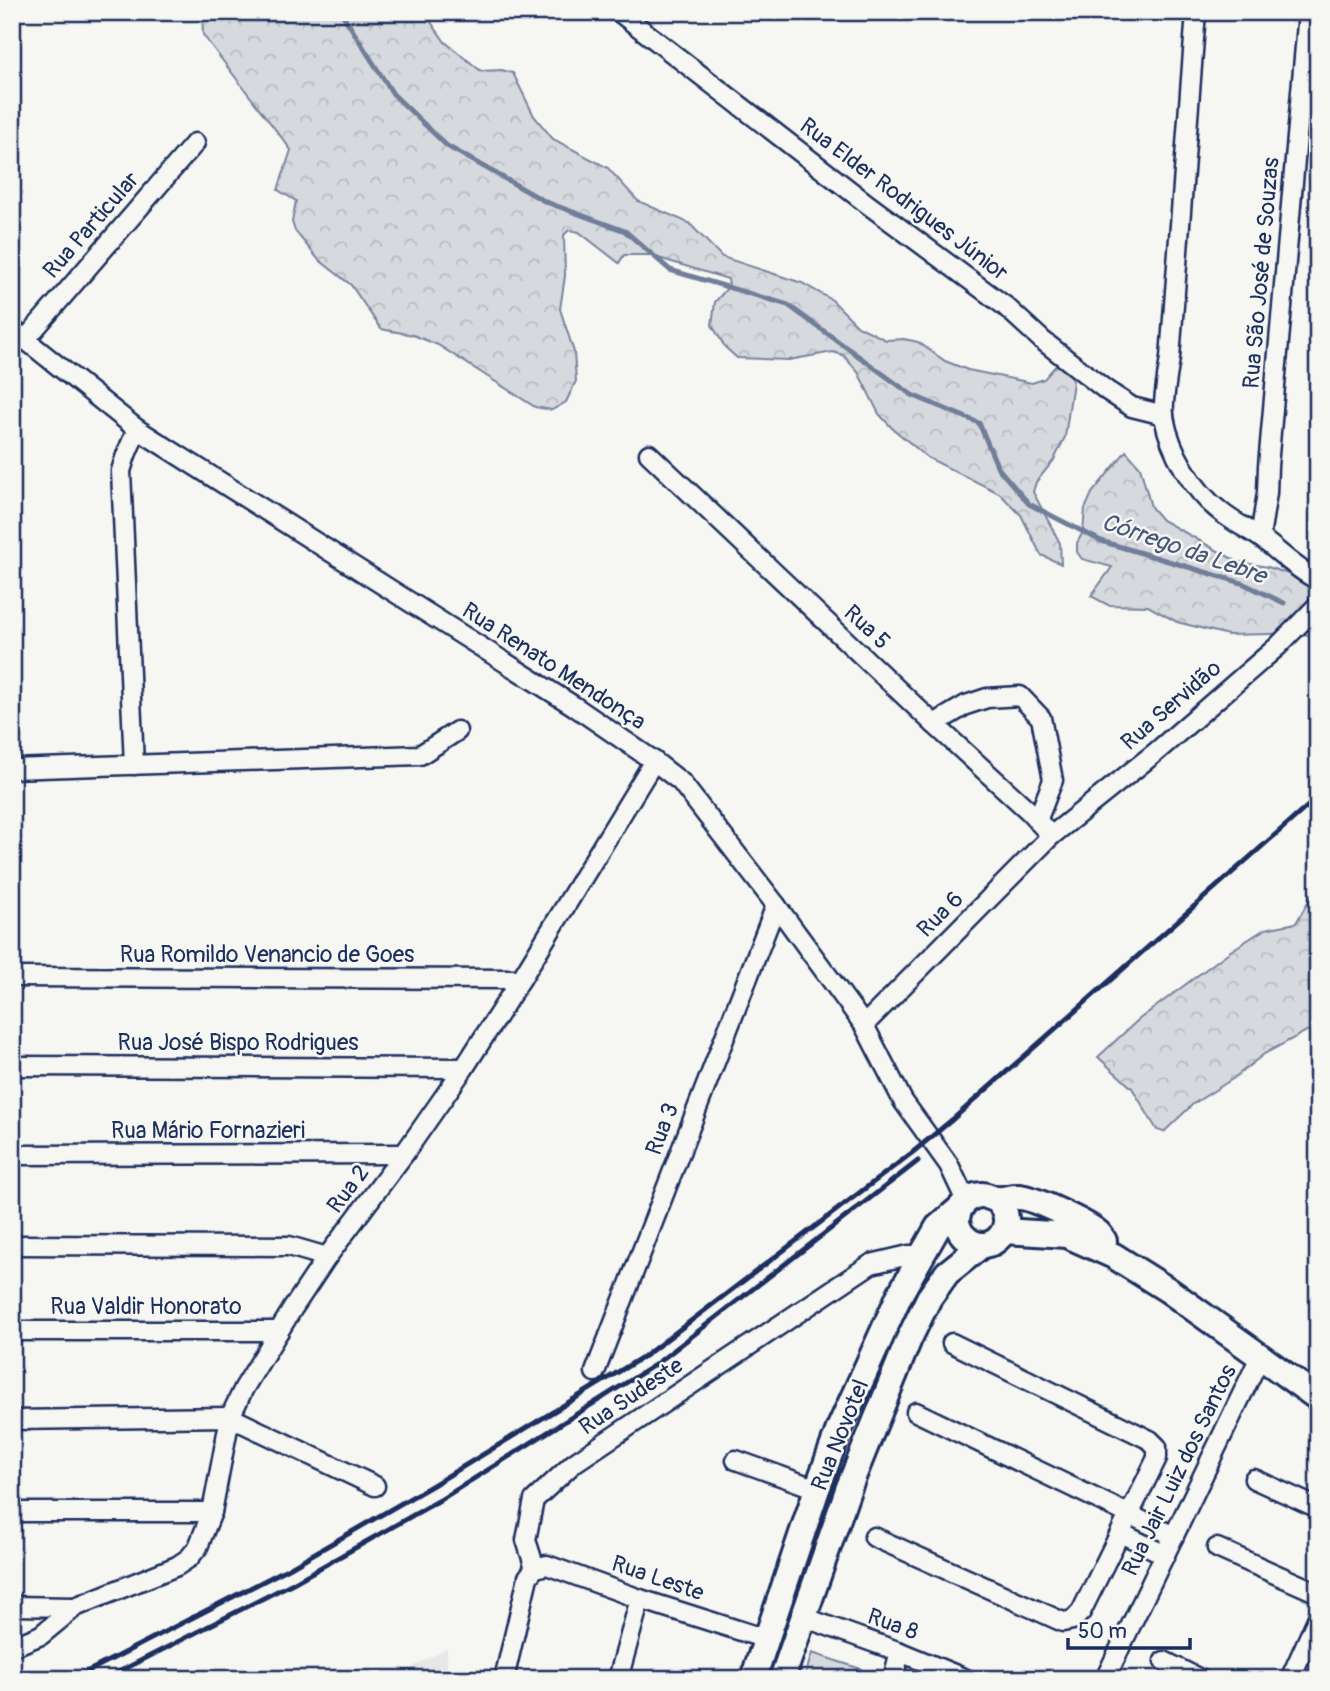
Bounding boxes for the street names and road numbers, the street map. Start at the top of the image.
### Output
street label: Rua Elder Rodrigues Júnior [794,111,1014,287]
street label: Rua São José de Souzas [1236,156,1286,390]
street label: Rua Particular [37,166,145,284]
street label: Rua Renato Mendonça [457,596,651,736]
street label: Rua 5 [838,598,896,656]
street label: Rua Servidão [1115,654,1227,756]
street label: Rua 6 [911,885,969,943]
street label: Rua Romildo Venancio de Goes [120,940,414,969]
street label: Rua José Bispo Rodrigues [117,1028,359,1057]
street label: Rua 3 [639,1099,685,1159]
street label: Rua Mário Fornazieri [111,1116,305,1145]
street label: Rua 2 [320,1159,376,1219]
street label: Rua Valdir Honorato [50,1292,242,1321]
street label: Rua Sudeste [573,1350,689,1441]
street label: Rua Jair Luiz dos Santos [1115,1360,1243,1580]
street label: Rua Novotel [805,1375,875,1495]
street label: Rua Leste [608,1549,709,1608]
street label: Rua 8 [864,1601,922,1647]

